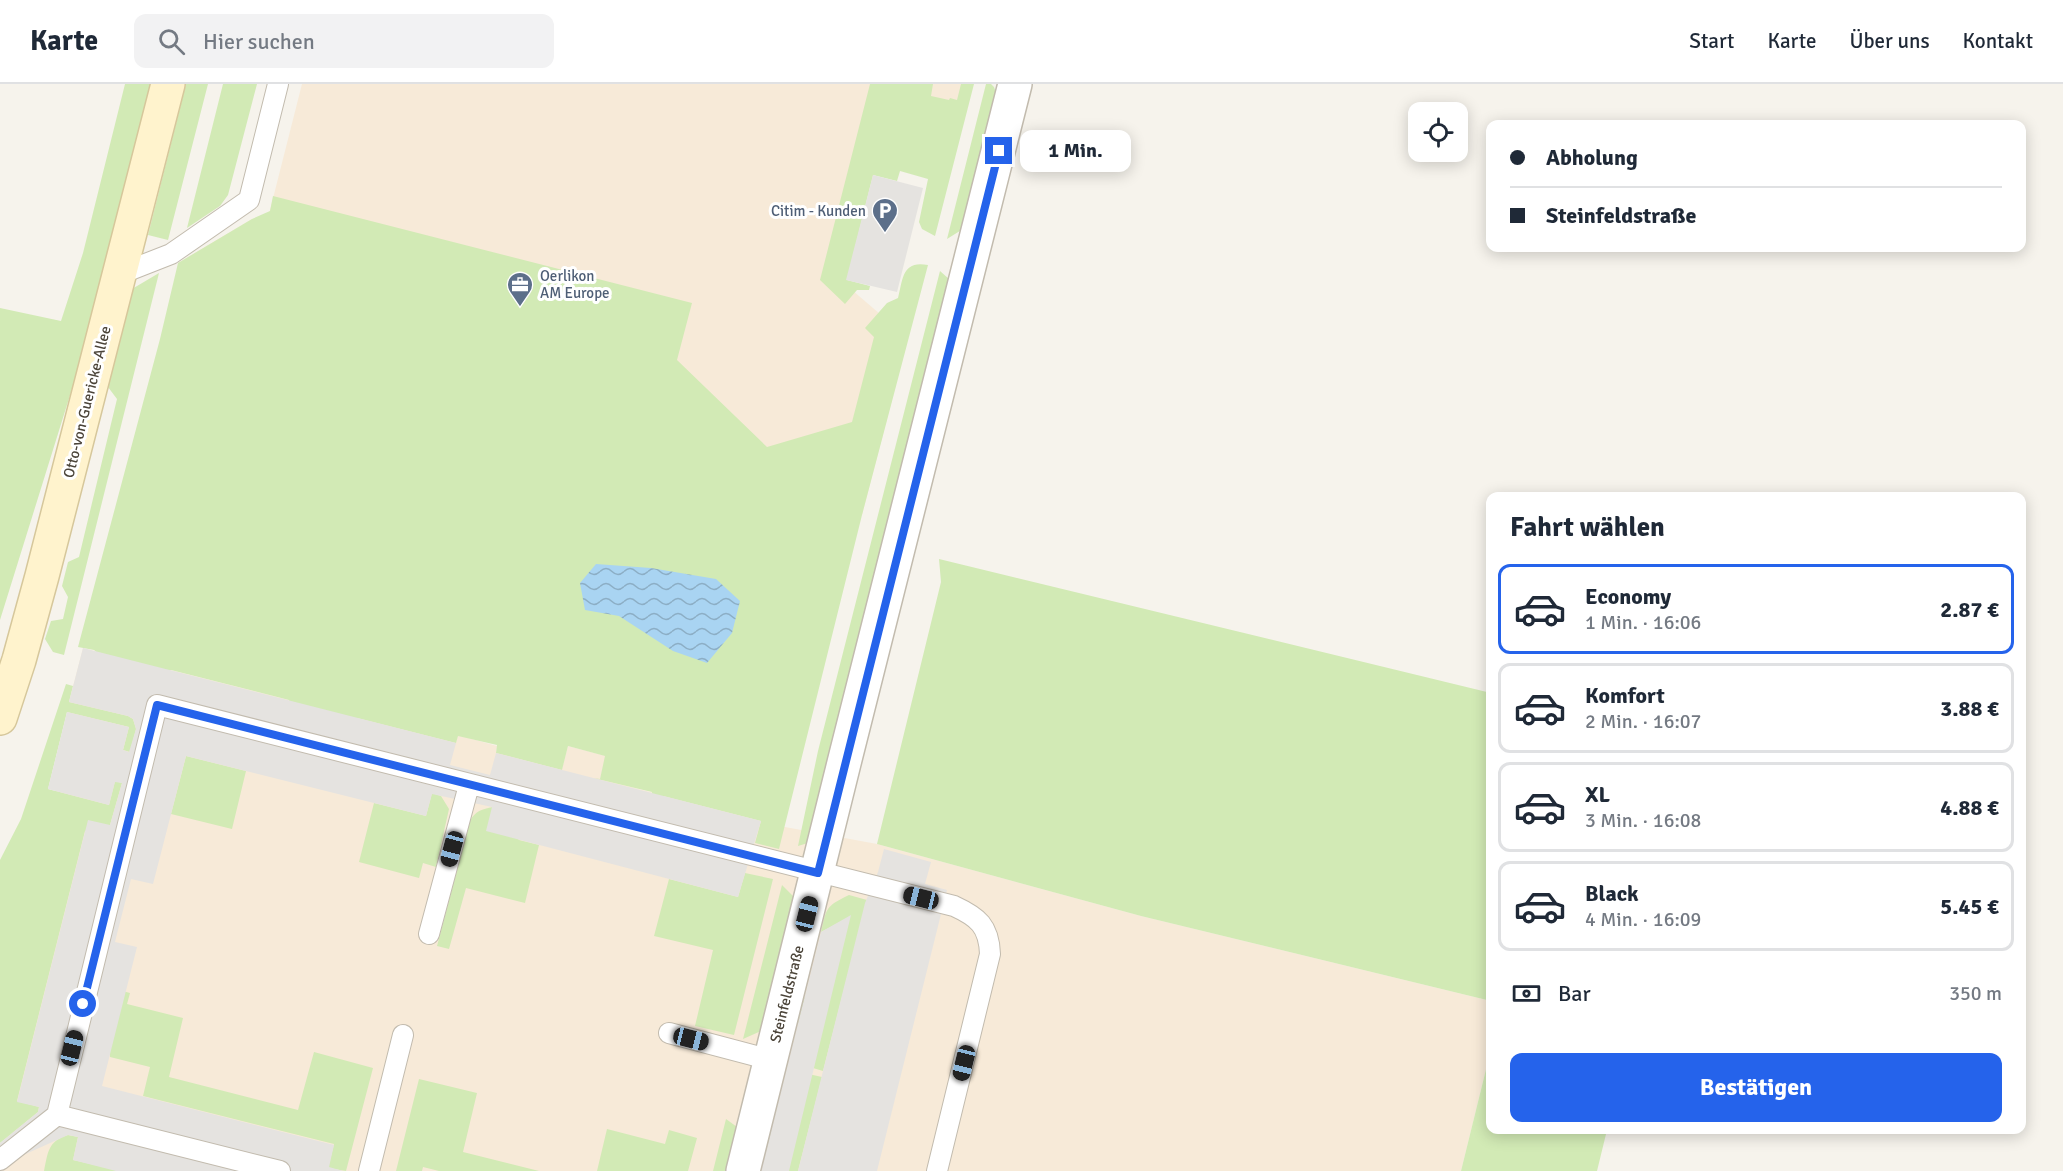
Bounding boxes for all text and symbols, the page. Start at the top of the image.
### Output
search box [134,14,554,68]
text: Karte [30,24,98,58]
icon: search [155,25,188,58]
text: Hier suchen [203,28,315,55]
text: Start [1689,28,1734,54]
text: Karte [1767,28,1816,54]
text: Über uns [1849,28,1930,54]
text: Kontakt [1963,28,2033,54]
map controls [1408,102,1468,162]
button: locate [1408,102,1468,162]
callout: 1 Min. [1020,130,1131,172]
route end [985,137,1012,164]
text: 1 Min. [1048,138,1103,163]
text: Abholung [1546,144,1638,171]
parking icon: Citim - Kunden [870,196,900,234]
place label: Citim - Kunden [771,202,866,220]
text: Steinfeldstraße [1546,202,1696,229]
place label: Oerlikon AM Europe [540,267,610,302]
office icon: Oerlikon AM Europe [505,270,535,308]
street label: Otto-von-Guericke-Allee [59,324,115,480]
text: Fahrt wählen [1510,511,1665,544]
icon: car [1513,582,1567,636]
text: Economy [1585,583,1671,610]
text: 2.87 € [1940,596,1999,623]
text: 1 Min. · 16:06 [1585,610,1701,635]
icon: car [1513,681,1567,735]
text: Komfort [1585,682,1665,709]
text: 3.88 € [1940,695,1999,722]
text: 2 Min. · 16:07 [1585,709,1701,734]
icon: car [1513,780,1567,834]
text: XL [1585,781,1610,808]
text: 4.88 € [1940,794,1999,821]
text: 3 Min. · 16:08 [1585,808,1701,833]
car [439,829,465,869]
icon: car [1513,879,1567,933]
text: Black [1585,880,1639,907]
car [901,885,941,911]
text: 5.45 € [1940,893,1999,920]
car [794,894,820,934]
text: 4 Min. · 16:09 [1585,907,1701,932]
street label: Steinfeldstraße [766,943,808,1045]
icon: cash [1510,977,1543,1010]
text: Bar [1558,980,1591,1007]
text: 350 m [1949,981,2002,1006]
route start [69,990,96,1017]
car [671,1026,711,1052]
car [59,1028,85,1068]
car [951,1043,977,1083]
button: Bestätigen [1510,1053,2002,1122]

